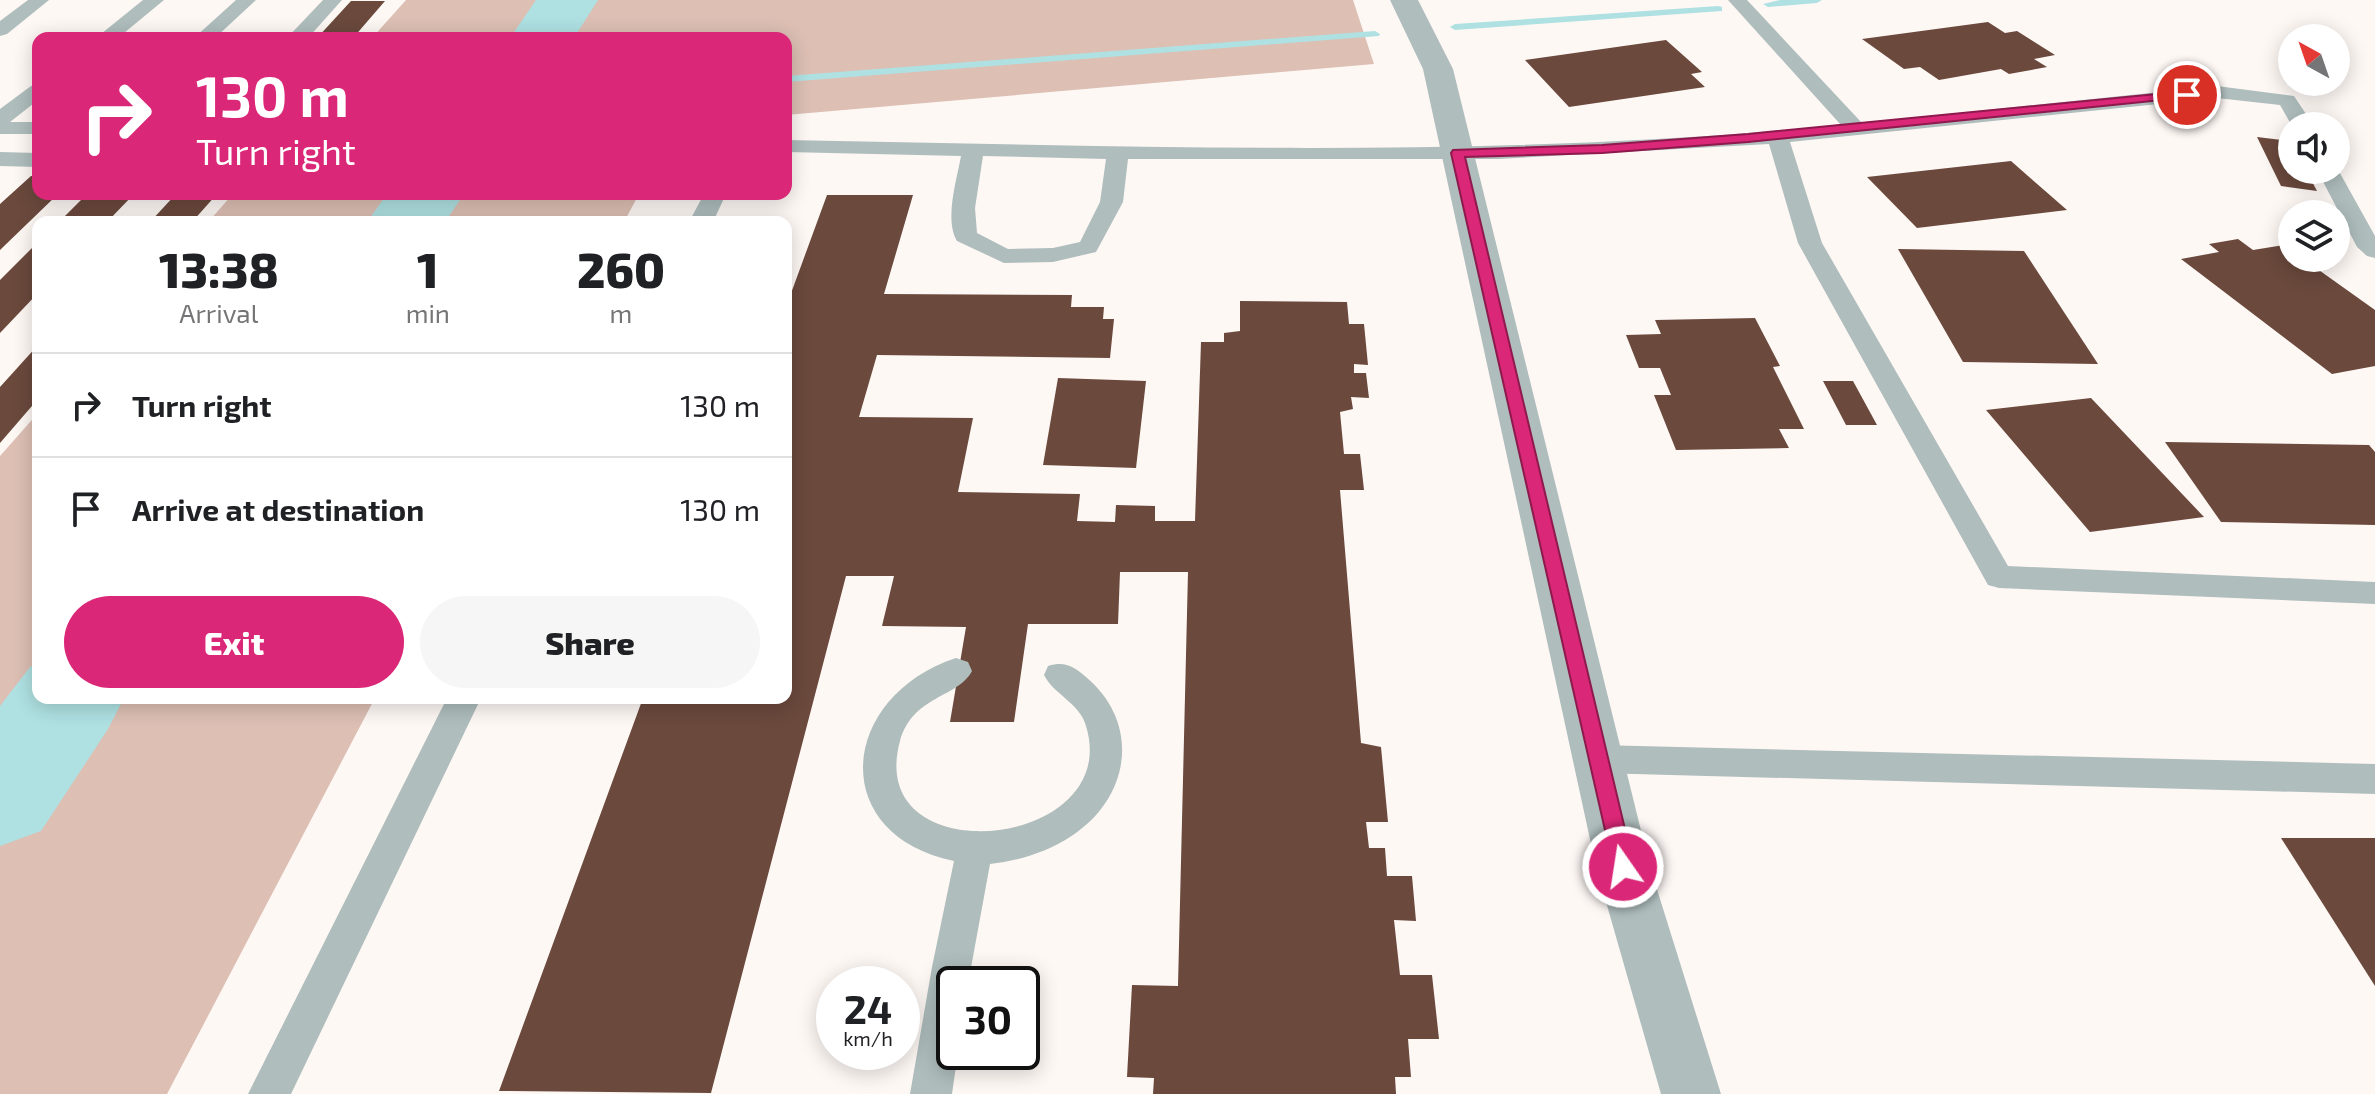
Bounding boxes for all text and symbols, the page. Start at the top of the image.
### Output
north arrow [2278,24,2350,96]
map controls [2278,24,2350,272]
text: 130 m [196,61,349,128]
pin [2153,61,2221,129]
icon: right [64,64,168,168]
icon: arrive [2165,73,2209,117]
button: sound [2278,112,2350,184]
text: Turn right [196,129,356,172]
button: layers [2278,200,2350,272]
text: 13:38 [159,240,279,298]
text: 1 [417,240,439,298]
text: 260 [577,240,665,298]
text: Arrival [179,297,258,328]
text: min [406,297,450,328]
text: m [610,297,632,328]
icon: right [64,383,108,427]
text: Turn right [132,387,272,423]
text: 130 m [680,387,760,423]
icon: arrive [64,487,108,531]
text: Arrive at destination [132,491,424,527]
text: 130 m [680,491,760,527]
button: Exit [64,596,404,688]
button: Share [420,596,760,688]
position arrow [1581,825,1665,909]
speed limit sign: 30 [936,966,1040,1070]
text: 24 [844,984,892,1032]
text: km/h [843,1026,893,1050]

